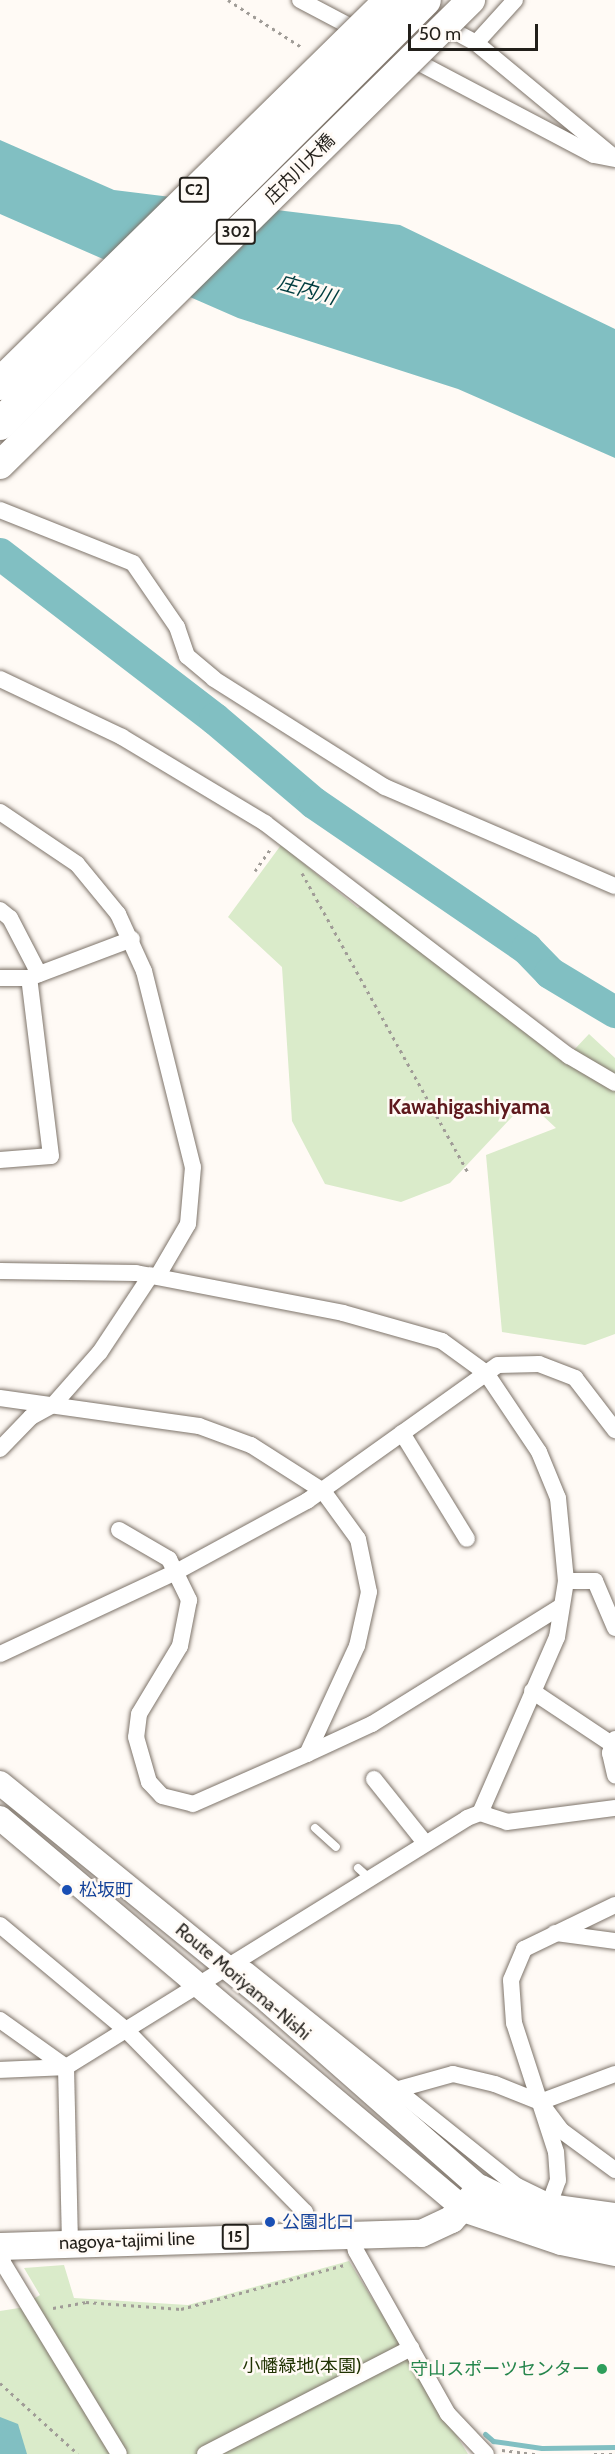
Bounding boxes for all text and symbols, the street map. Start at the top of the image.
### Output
scale bar [411,12,542,50]
text: 50 m [419,23,461,45]
street label: 庄内川大橋 [261,130,339,208]
road number: C2 [178,177,210,203]
road number: 302 [215,219,257,245]
water label: 庄内川 [275,270,339,310]
district label: Kawahigashiyama [388,1094,550,1120]
place label: 松坂町 [79,1879,133,1901]
marker: 松坂町 [60,1883,74,1897]
street label: Route Moriyama-Nishi [171,1919,315,2045]
place label: 公園北口 [282,2211,354,2233]
marker: 公園北口 [263,2215,277,2229]
road number: 15 [222,2224,248,2250]
street label: nagoya-tajimi line [59,2228,195,2254]
park label: 小幡緑地(本園) [242,2355,362,2377]
place label: 守山スポーツセンター [410,2358,590,2380]
marker: 守山スポーツセンター [595,2362,609,2376]

